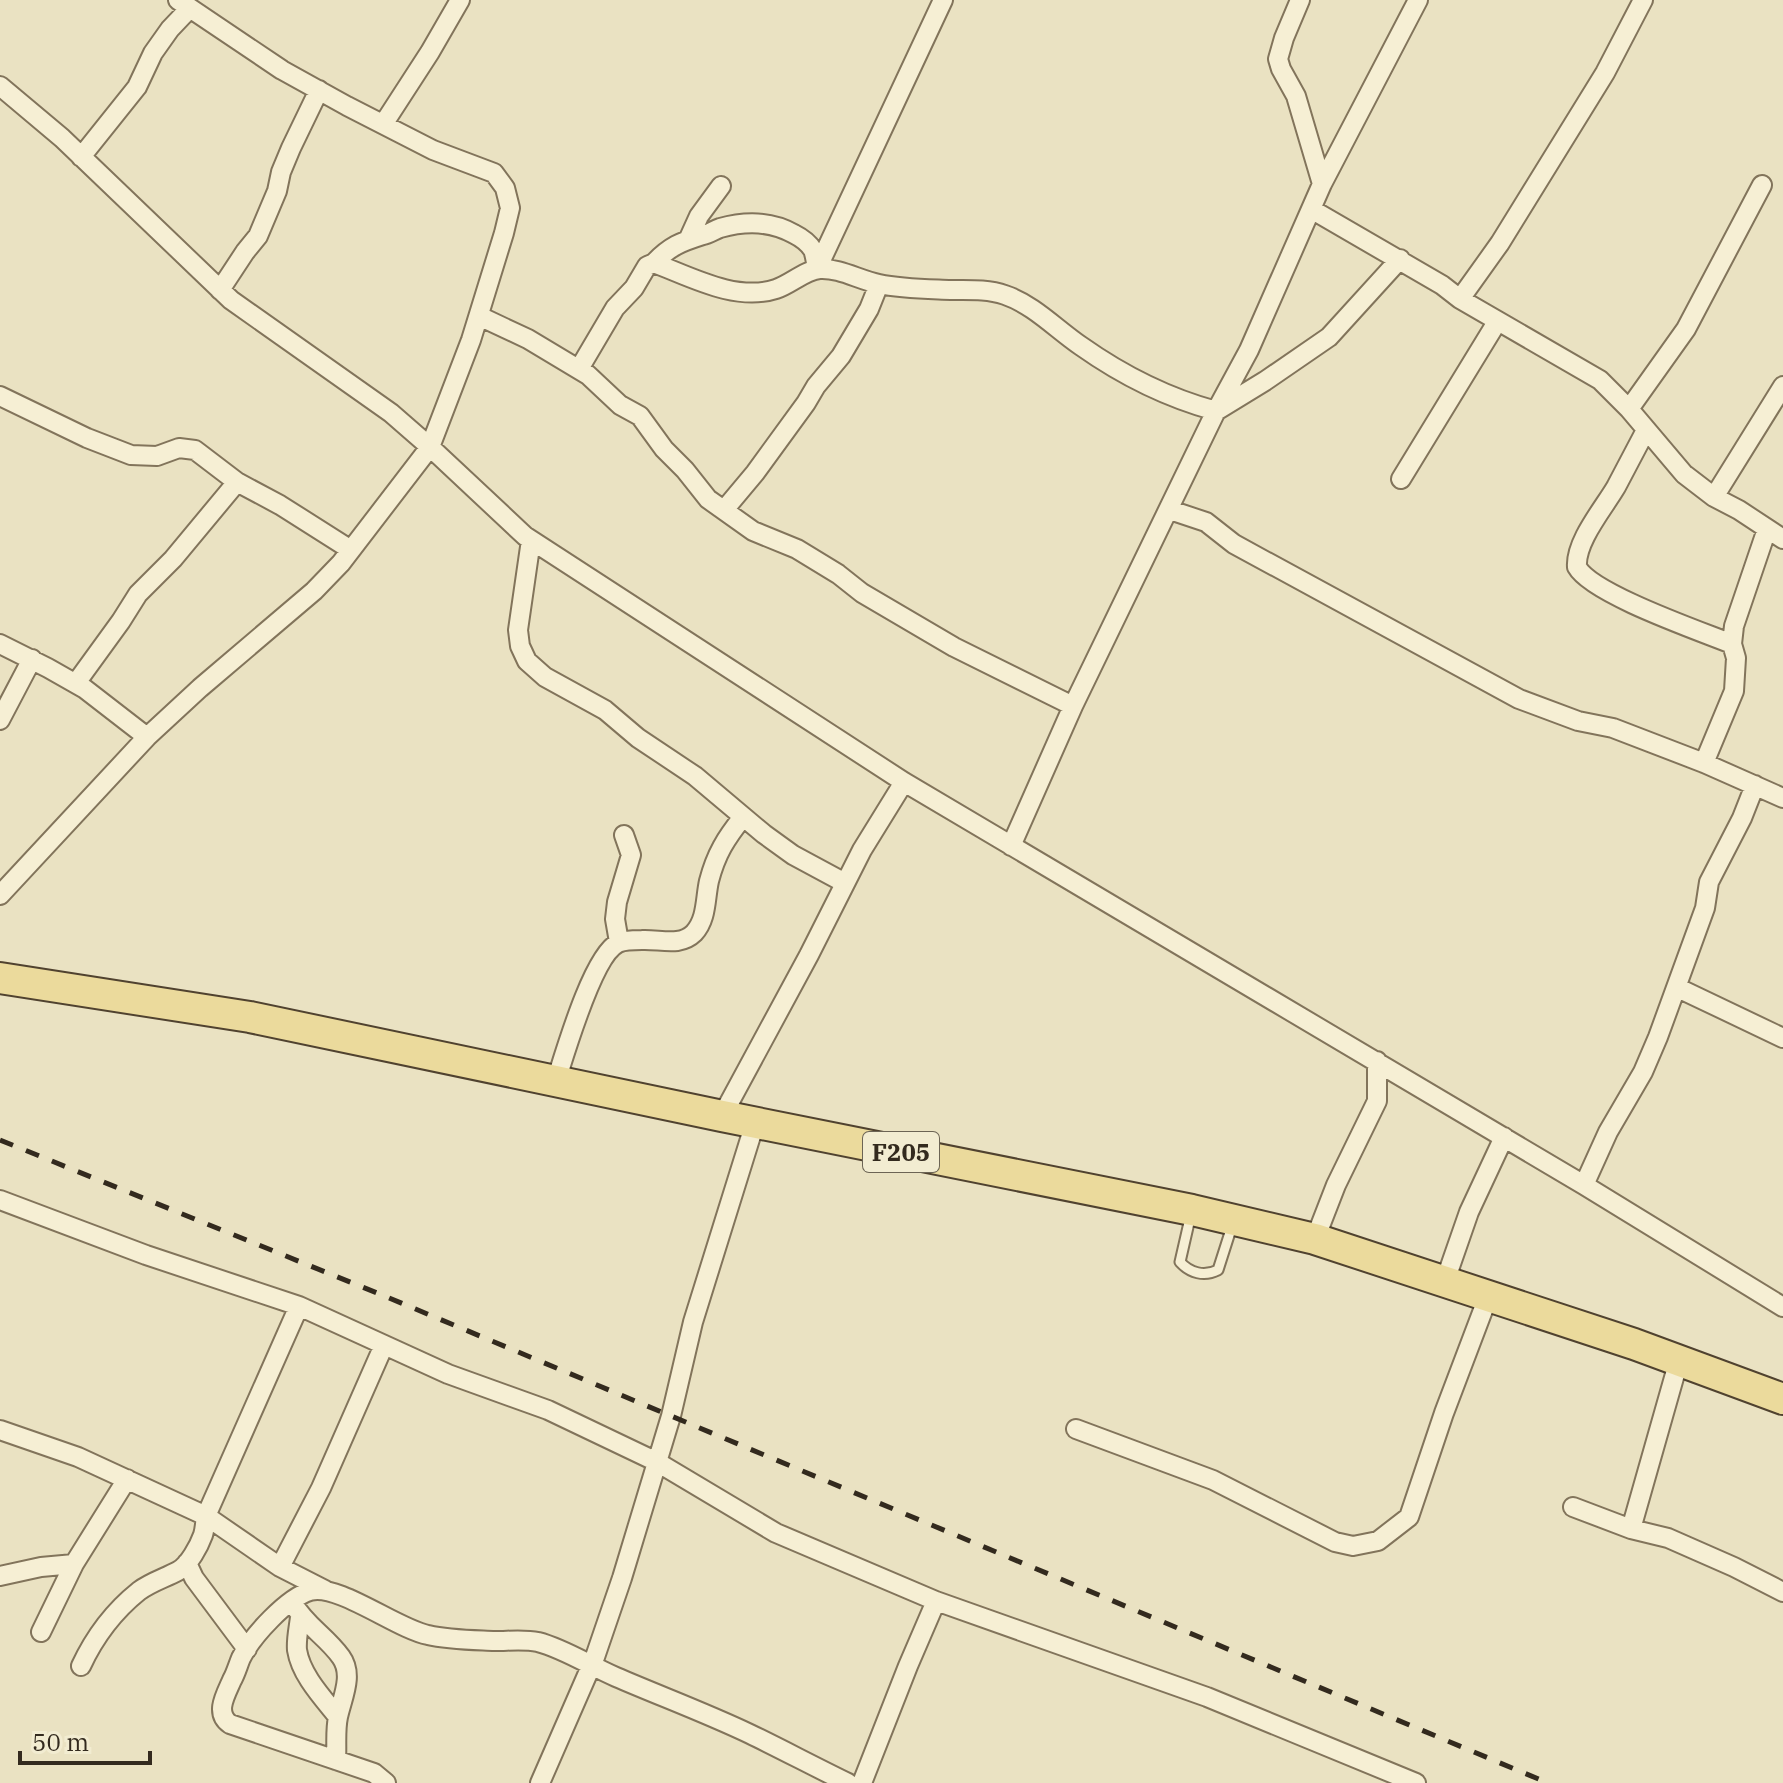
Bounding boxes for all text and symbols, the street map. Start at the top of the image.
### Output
road number: F205 [863,1132,939,1172]
scale bar [20,1715,150,1765]
text: 50 m [32,1726,89,1758]

